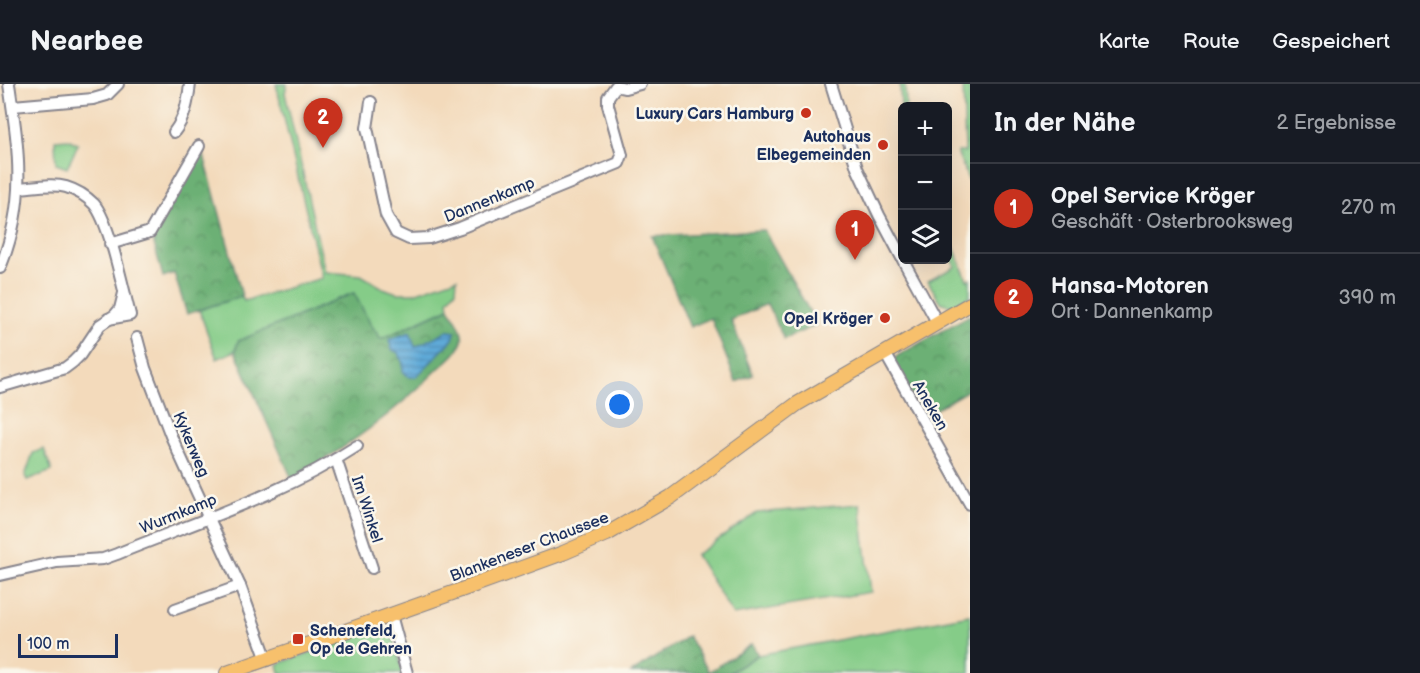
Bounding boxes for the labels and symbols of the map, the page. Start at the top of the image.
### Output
pin: 2 [304,98,342,148]
place label: Luxury Cars Hamburg [636,105,794,124]
marker: Luxury Cars Hamburg [799,106,813,120]
place label: Autohaus Elbegemeinden [757,128,871,165]
marker: Autohaus Elbegemeinden [876,138,890,152]
street label: Dannenkamp [441,174,538,227]
pin: 1 [836,210,874,260]
place label: Opel Kröger [784,310,874,329]
marker: Opel Kröger [878,311,892,325]
street label: Aneken [908,377,952,434]
your location [605,390,634,419]
street label: Kykerweg [168,409,213,480]
street label: Im Winkel [347,474,386,545]
street label: Wurmkamp [137,490,220,538]
street label: Blankeneser Chaussee [447,508,612,586]
place label: Schenefeld, Op de Gehren [310,622,412,659]
scale bar [18,631,118,658]
marker: Schenefeld, Op de Gehren [291,632,305,646]

